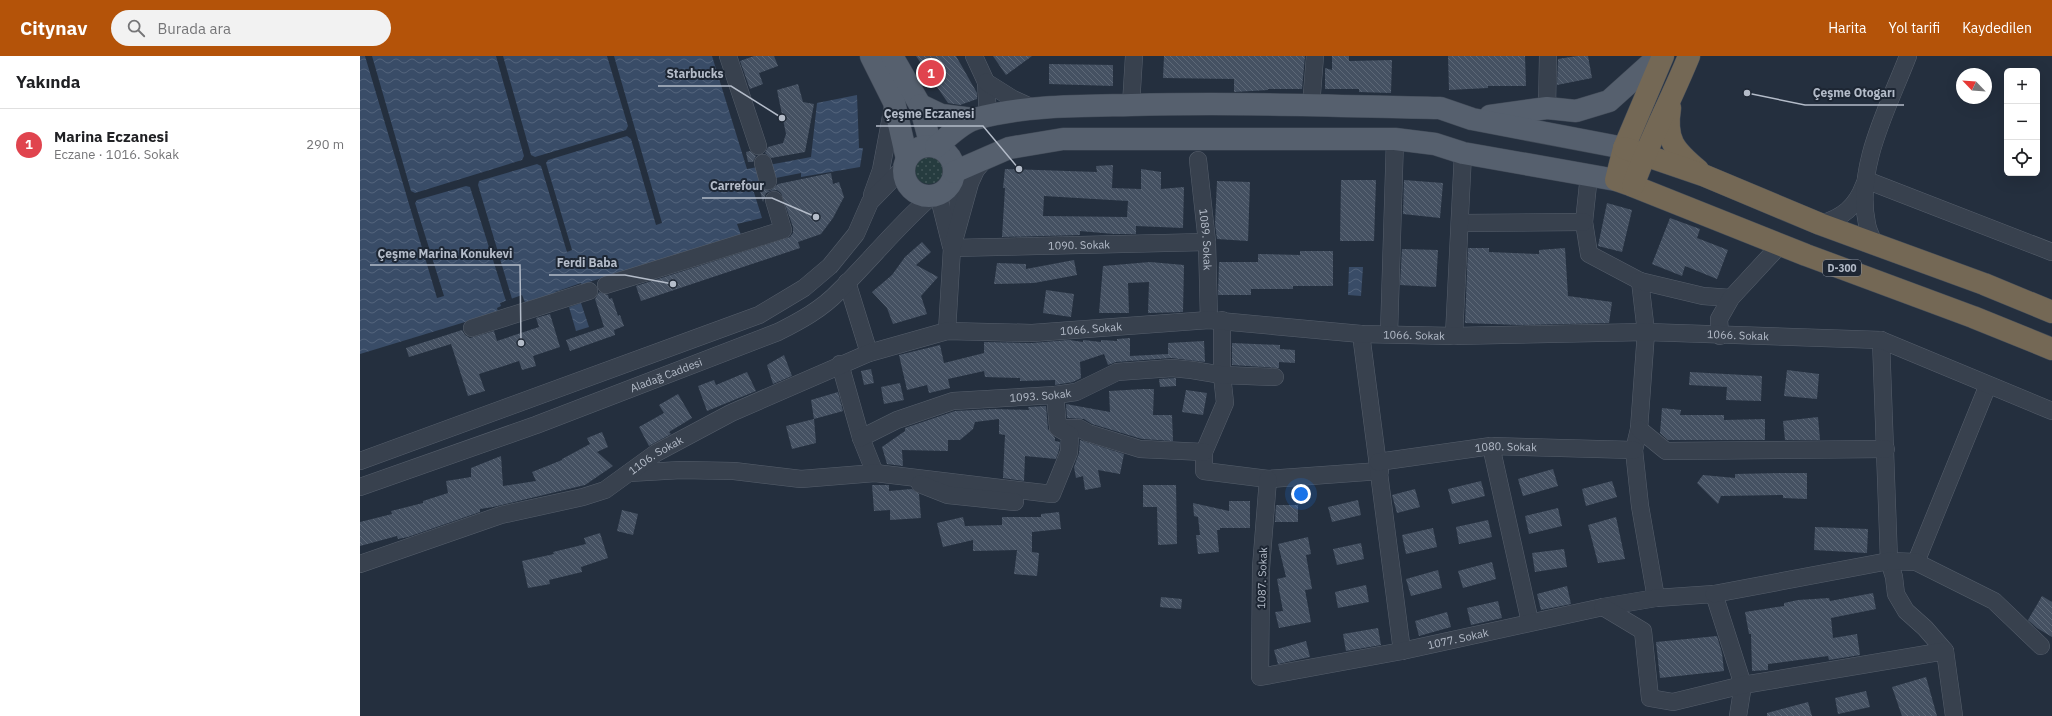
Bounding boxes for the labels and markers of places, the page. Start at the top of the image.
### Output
pin: 1 [918,58,944,88]
callout: Starbucks [658,62,731,86]
callout: Çeşme Otogarı [1805,81,1904,105]
callout: Çeşme Eczanesi [876,102,983,126]
callout: Carrefour [702,174,772,198]
callout: Çeşme Marina Konukevi [370,241,520,265]
callout: Ferdi Baba [549,251,625,275]

